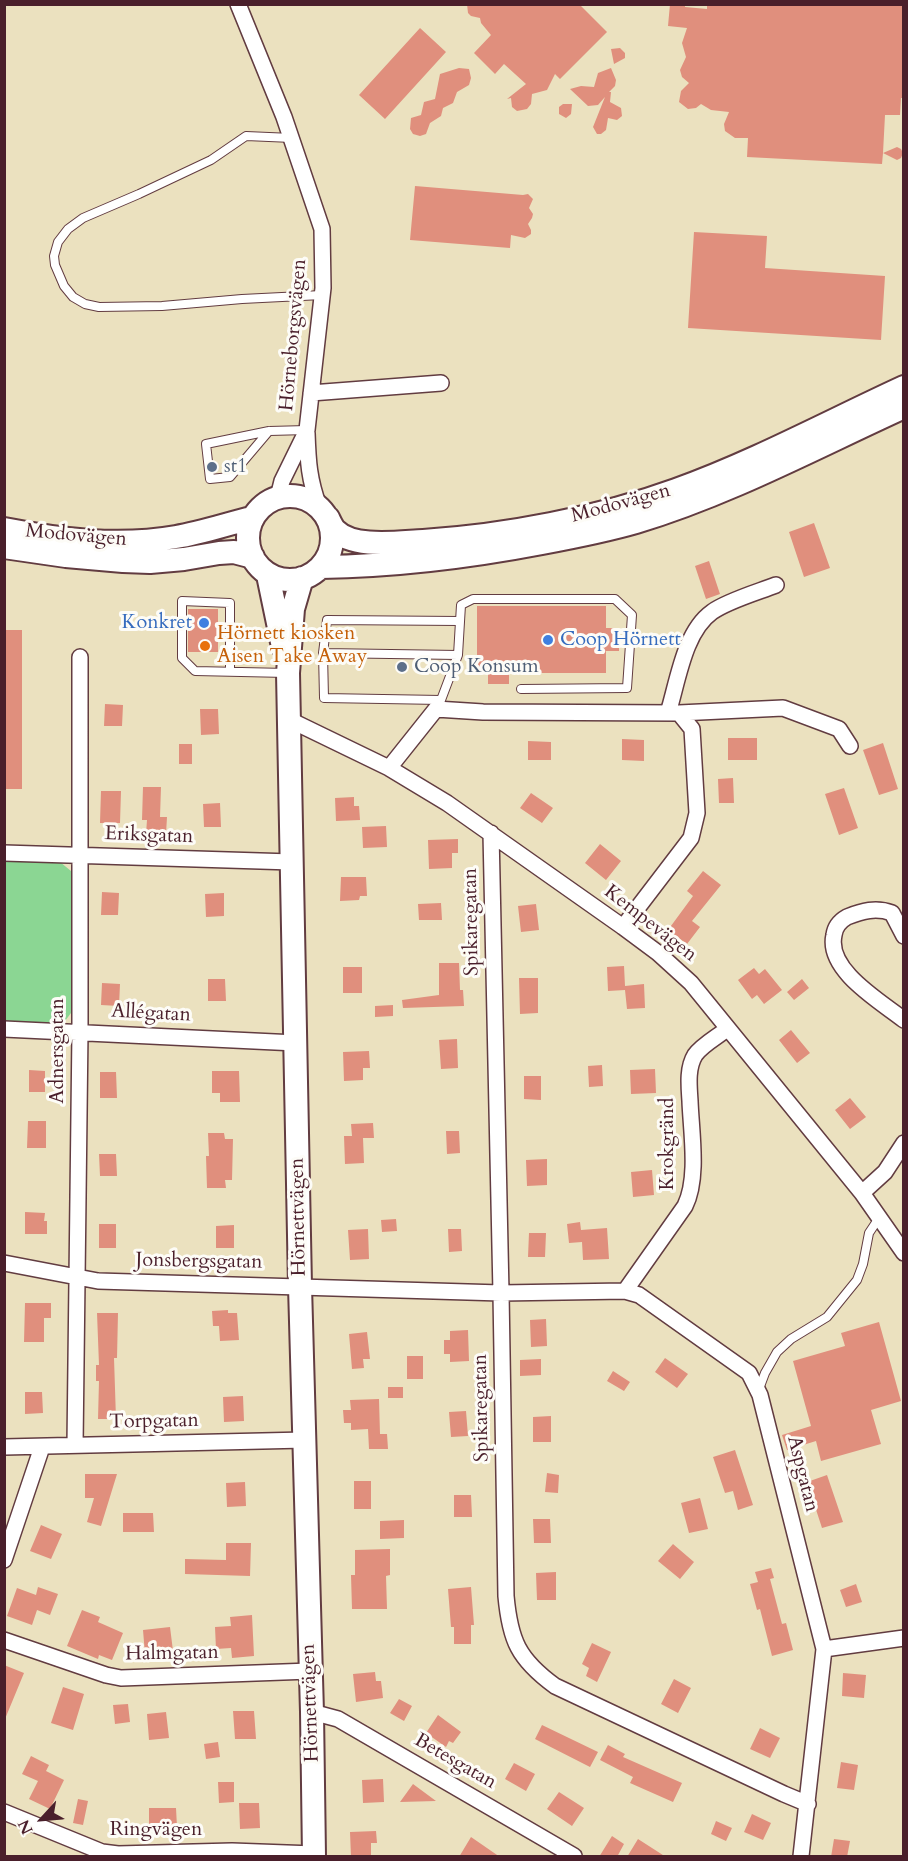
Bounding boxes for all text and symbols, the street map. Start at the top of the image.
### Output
street label: Hörneborgsvägen [275,258,313,412]
place label: st1 [224,455,247,479]
marker: st1 [205,460,219,474]
street label: Modovägen [569,479,673,529]
street label: Modovägen [24,520,128,552]
place label: Konkret [122,611,192,635]
marker: Konkret [197,616,211,630]
place label: Hörnett kiosken Aisen Take Away [217,622,367,669]
place label: Coop Hörnett [560,628,681,652]
marker: Coop Hörnett [541,633,555,647]
marker: Hörnett kiosken Aisen Take Away [198,639,212,653]
place label: Coop Konsum [414,655,539,679]
marker: Coop Konsum [395,660,409,674]
street label: Eriksgatan [104,822,194,850]
street label: Spikaregatan [459,868,485,976]
street label: Kempevägen [599,880,701,968]
street label: Adnersgatan [46,998,70,1104]
street label: Allégatan [111,1000,191,1028]
street label: Krokgränd [656,1097,680,1191]
street label: Hörnettvägen [286,1158,312,1276]
street label: Jonsbergsgatan [135,1249,263,1275]
street label: Spikaregatan [469,1354,495,1462]
street label: Torpgatan [109,1409,199,1435]
street label: Aspgatan [781,1433,823,1515]
street label: Halmgatan [125,1641,219,1667]
street label: Hörnettvägen [297,1643,325,1763]
street label: Betesgatan [410,1729,500,1795]
north arrow [12,1789,72,1849]
text: N [13,1816,39,1838]
street label: Ringvägen [110,1818,202,1842]

